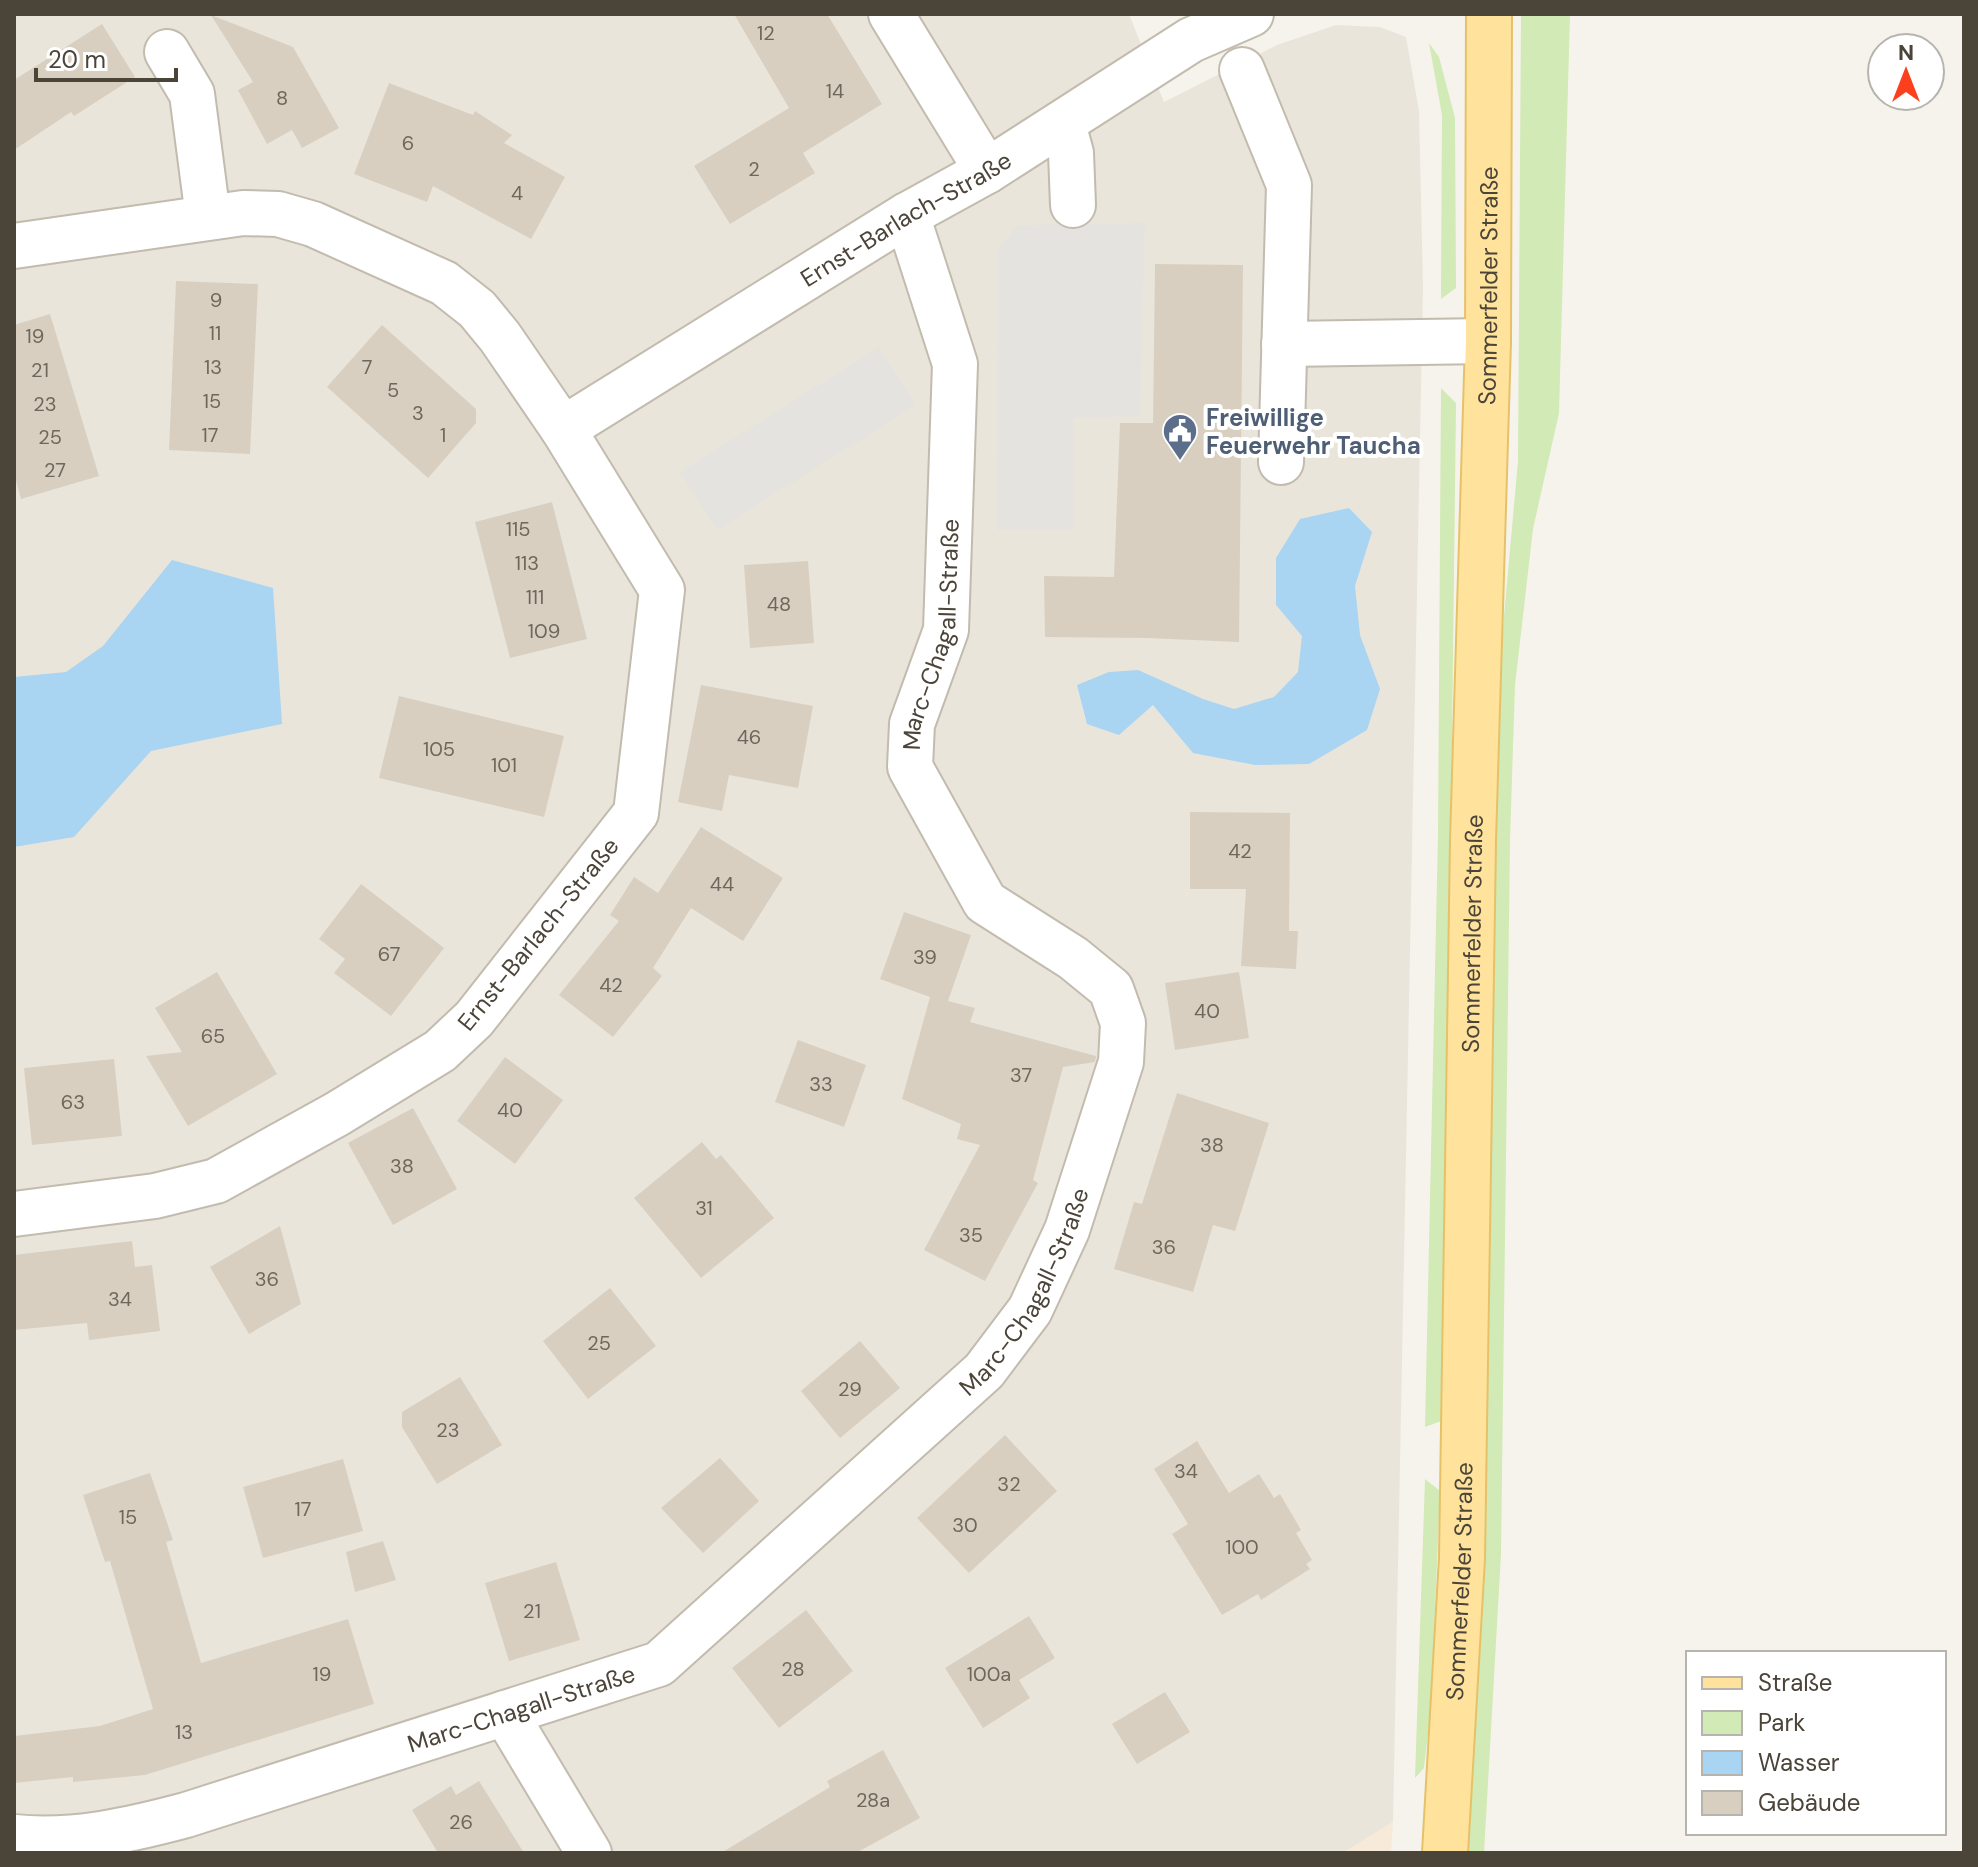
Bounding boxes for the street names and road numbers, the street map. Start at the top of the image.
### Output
street label: Ernst-Barlach-Straße [794,144,1017,293]
street label: Sommerfelder Straße [1471,166,1504,406]
street label: Marc-Chagall-Straße [895,518,965,751]
street label: Sommerfelder Straße [1454,814,1489,1053]
street label: Ernst-Barlach-Straße [450,831,626,1037]
street label: Marc-Chagall-Straße [952,1184,1095,1402]
street label: Sommerfelder Straße [1438,1462,1479,1701]
street label: Marc-Chagall-Straße [403,1657,639,1759]

